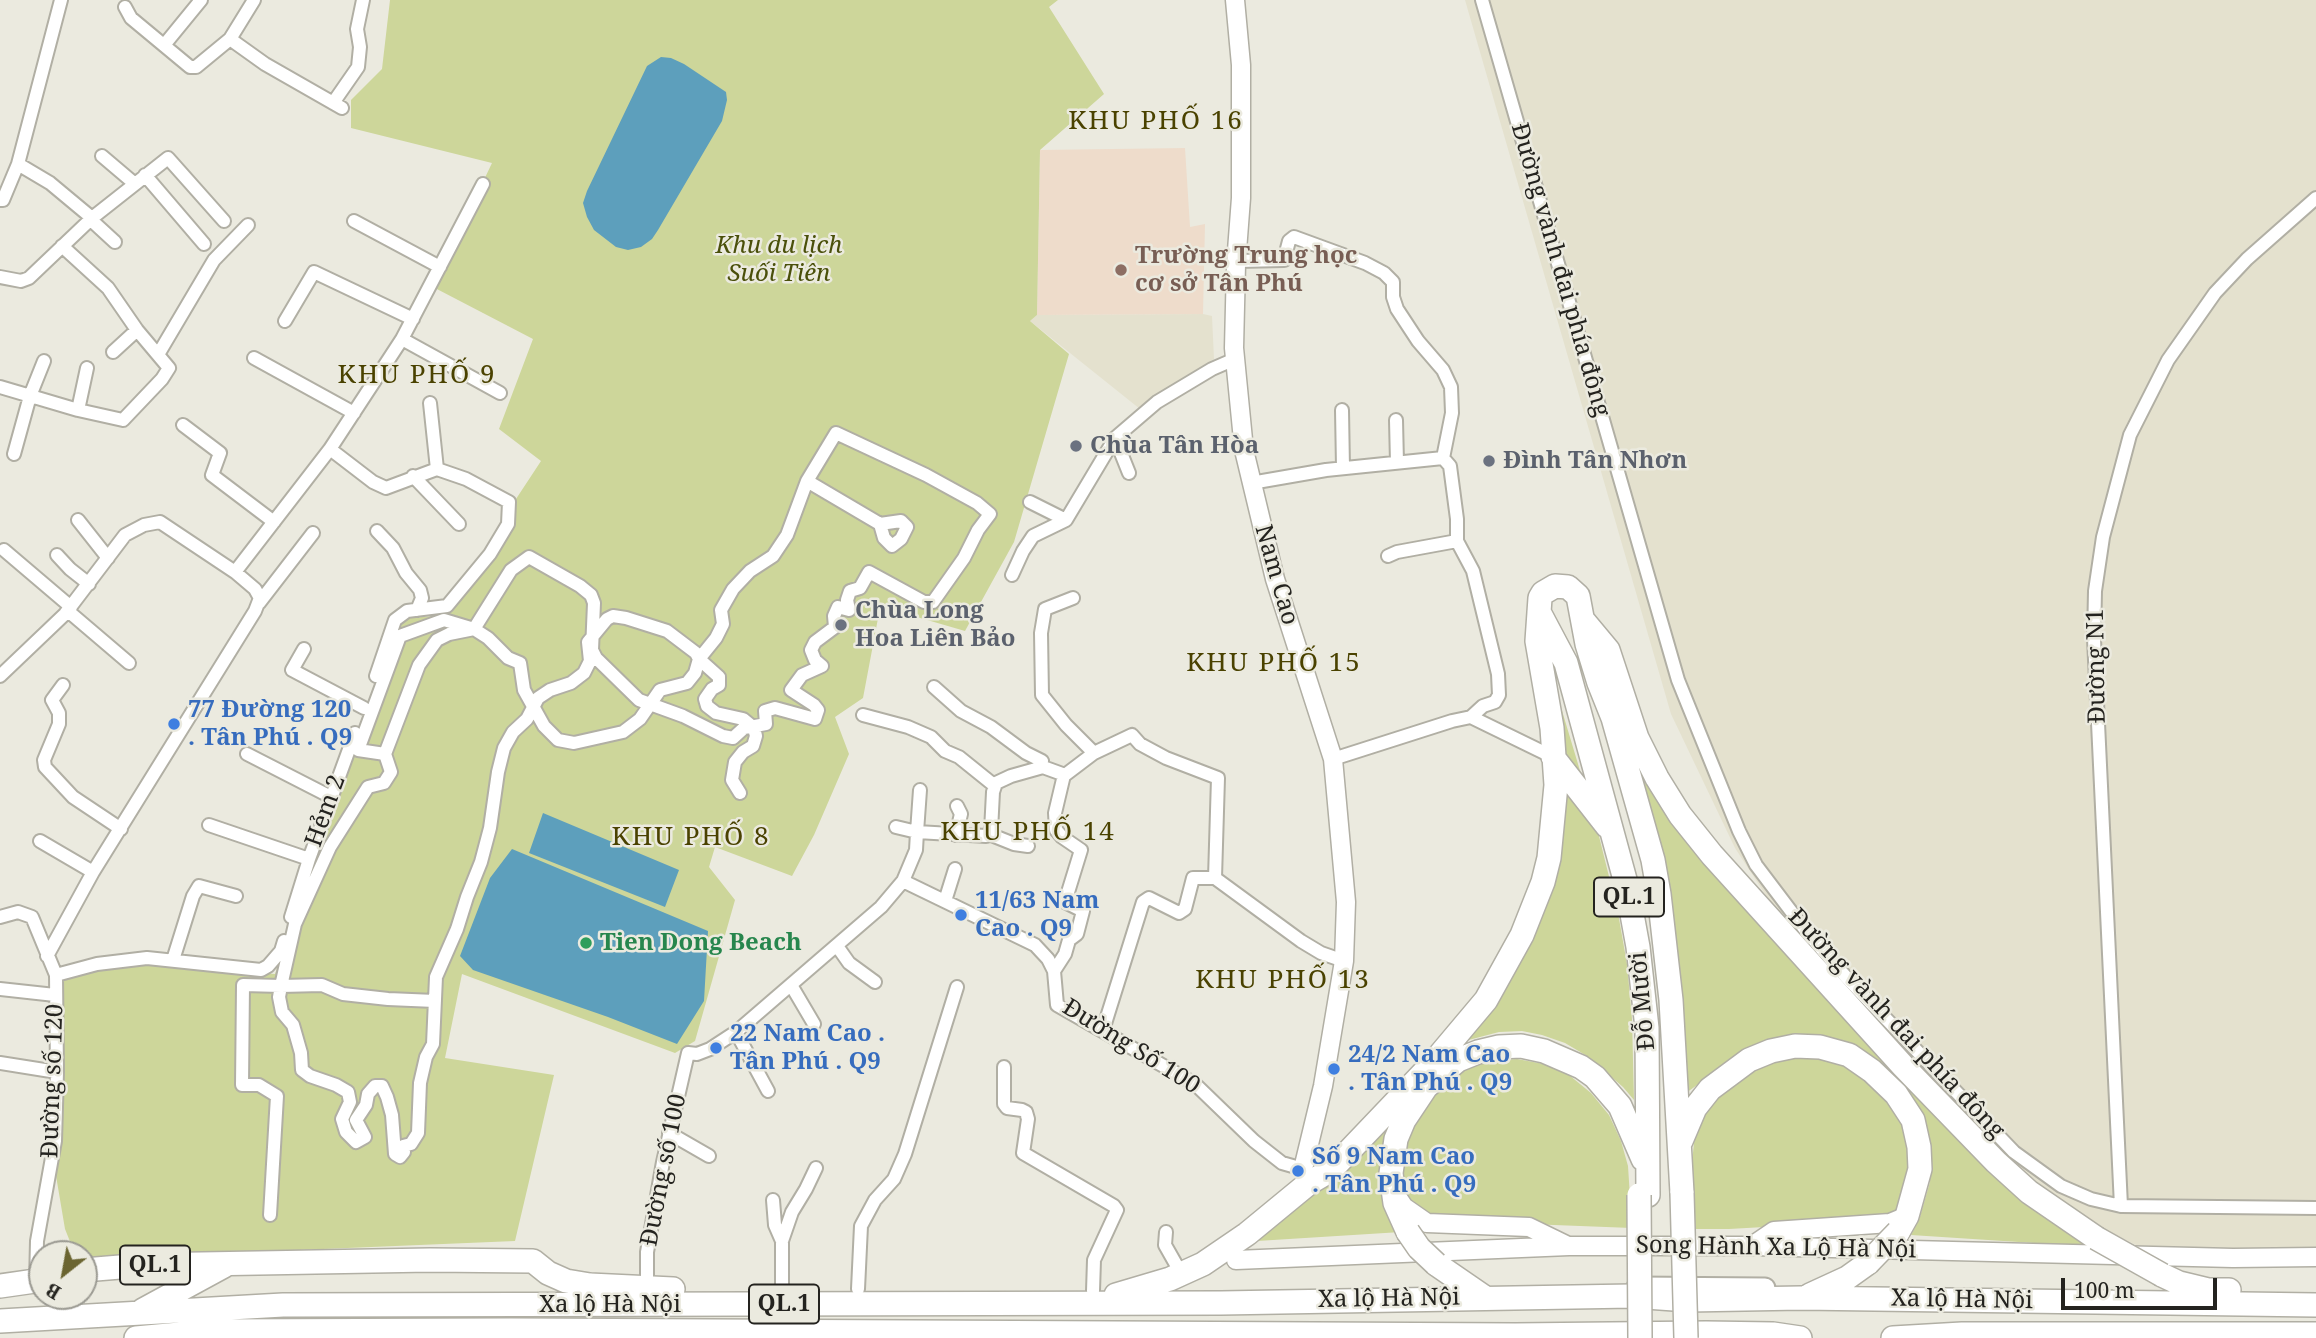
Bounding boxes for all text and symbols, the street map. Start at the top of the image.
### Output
district label: KHU PHỐ 16 [1069,106,1243,138]
street label: Đường vành đai phía đông [1504,120,1616,420]
park label: Khu du lịch Suối Tiên [716,232,842,288]
place label: Trường Trung học cơ sở Tân Phú [1135,242,1357,298]
marker: Trường Trung học cơ sở Tân Phú [1113,262,1129,278]
district label: KHU PHỐ 9 [339,360,495,392]
place label: Chùa Tân Hòa [1090,432,1259,460]
marker: Chùa Tân Hòa [1068,438,1084,454]
place label: Đình Tân Nhơn [1503,447,1687,475]
marker: Đình Tân Nhơn [1481,453,1497,469]
street label: Nam Cao [1248,522,1304,628]
place label: Chùa Long Hoa Liên Bảo [855,597,1015,653]
street label: Đường N1 [2082,608,2112,724]
marker: Chùa Long Hoa Liên Bảo [833,617,849,633]
district label: KHU PHỐ 15 [1187,648,1361,680]
place label: 77 Đường 120 . Tân Phú . Q9 [188,696,352,752]
marker: 77 Đường 120 . Tân Phú . Q9 [166,716,182,732]
street label: Hẻm 2 [300,771,352,851]
district label: KHU PHỐ 14 [941,817,1115,849]
district label: KHU PHỐ 8 [613,822,769,854]
road number: QL.1 [1594,877,1664,916]
place label: 11/63 Nam Cao . Q9 [975,887,1099,943]
street label: Đường vành đai phía đông [1782,903,2010,1145]
marker: 11/63 Nam Cao . Q9 [953,907,969,923]
place label: Tien Dong Beach [600,929,802,957]
marker: Tien Dong Beach [578,935,594,951]
street label: Đỗ Mười [1624,950,1662,1052]
district label: KHU PHỐ 13 [1196,965,1370,997]
street label: Đường Số 100 [1057,993,1205,1101]
street label: Đường số 120 [36,1003,70,1159]
place label: 22 Nam Cao . Tân Phú . Q9 [730,1020,885,1076]
marker: 22 Nam Cao . Tân Phú . Q9 [708,1040,724,1056]
place label: 24/2 Nam Cao . Tân Phú . Q9 [1348,1041,1512,1097]
marker: 24/2 Nam Cao . Tân Phú . Q9 [1326,1061,1342,1077]
street label: Đường số 100 [635,1091,693,1249]
place label: Số 9 Nam Cao . Tân Phú . Q9 [1312,1143,1476,1199]
marker: Số 9 Nam Cao . Tân Phú . Q9 [1290,1163,1306,1179]
street label: Song Hành Xa Lộ Hà Nội [1636,1231,1916,1265]
north arrow [28,1240,98,1310]
road number: QL.1 [120,1246,190,1284]
scale bar [2064,1264,2220,1308]
text: 100 m [2074,1276,2135,1304]
text: B [41,1277,65,1306]
street label: Xa lộ Hà Nội [1318,1283,1460,1315]
road number: QL.1 [749,1284,819,1324]
street label: Xa lộ Hà Nội [1891,1284,2033,1316]
street label: Xa lộ Hà Nội [539,1291,681,1319]

